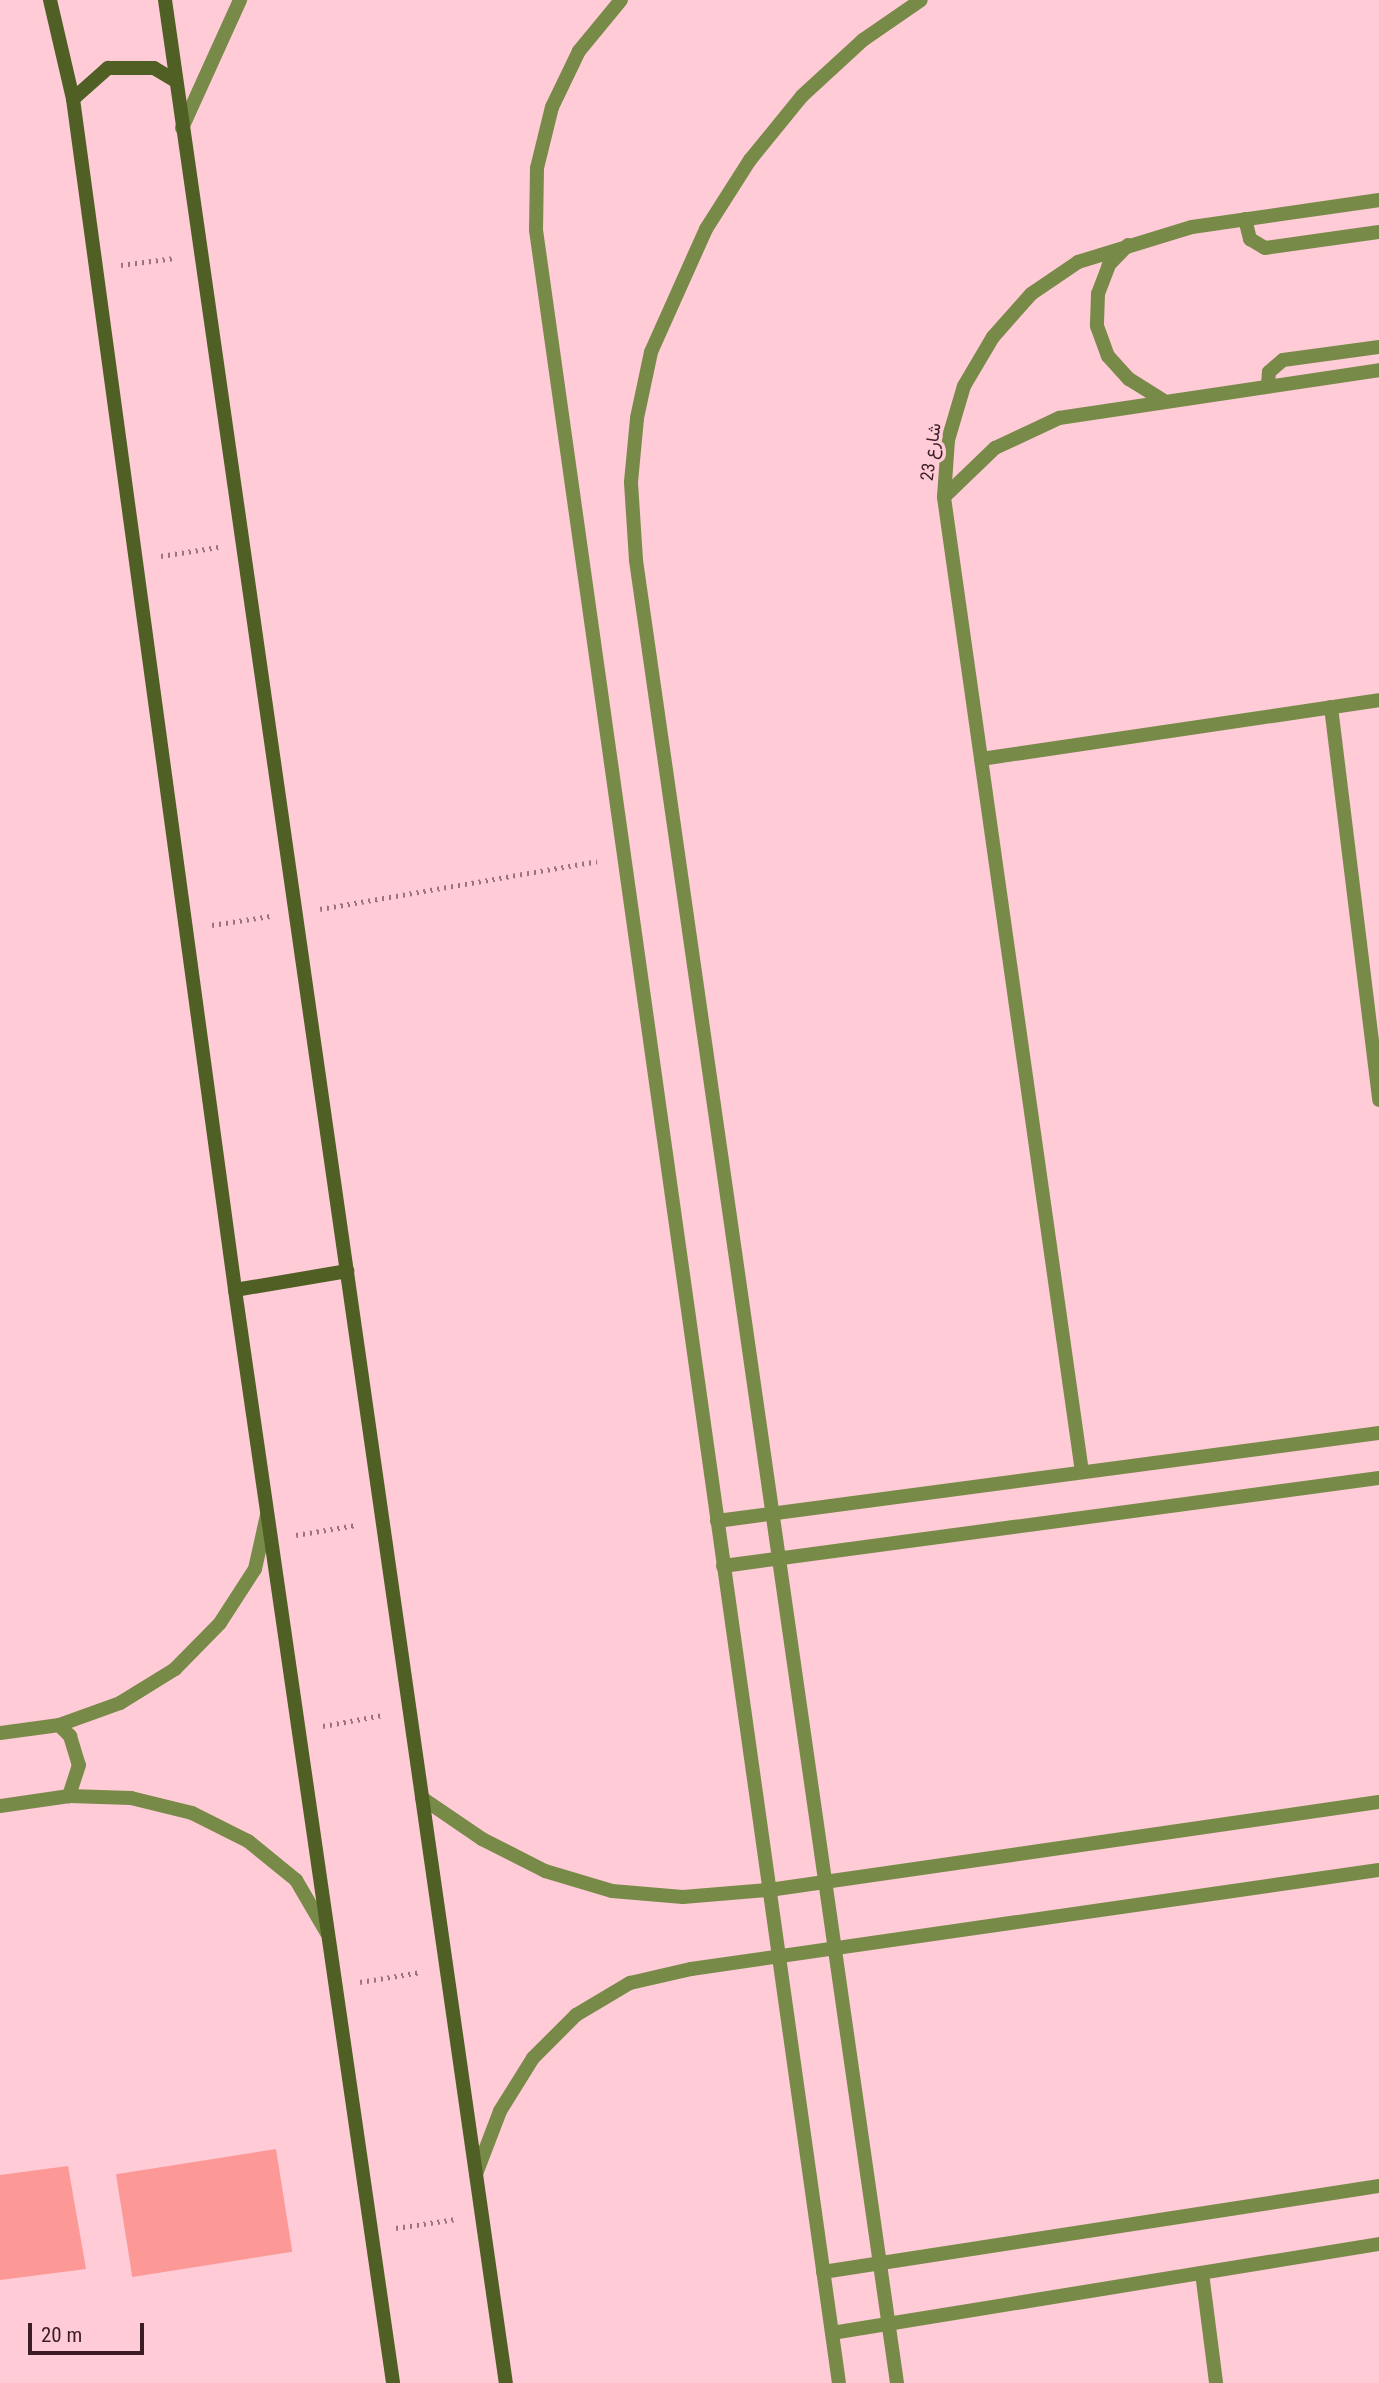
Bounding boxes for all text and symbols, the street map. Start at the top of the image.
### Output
street label: شارع 23 [916,422,946,482]
scale bar [32,2310,147,2354]
text: 20 m [41,2323,82,2347]

